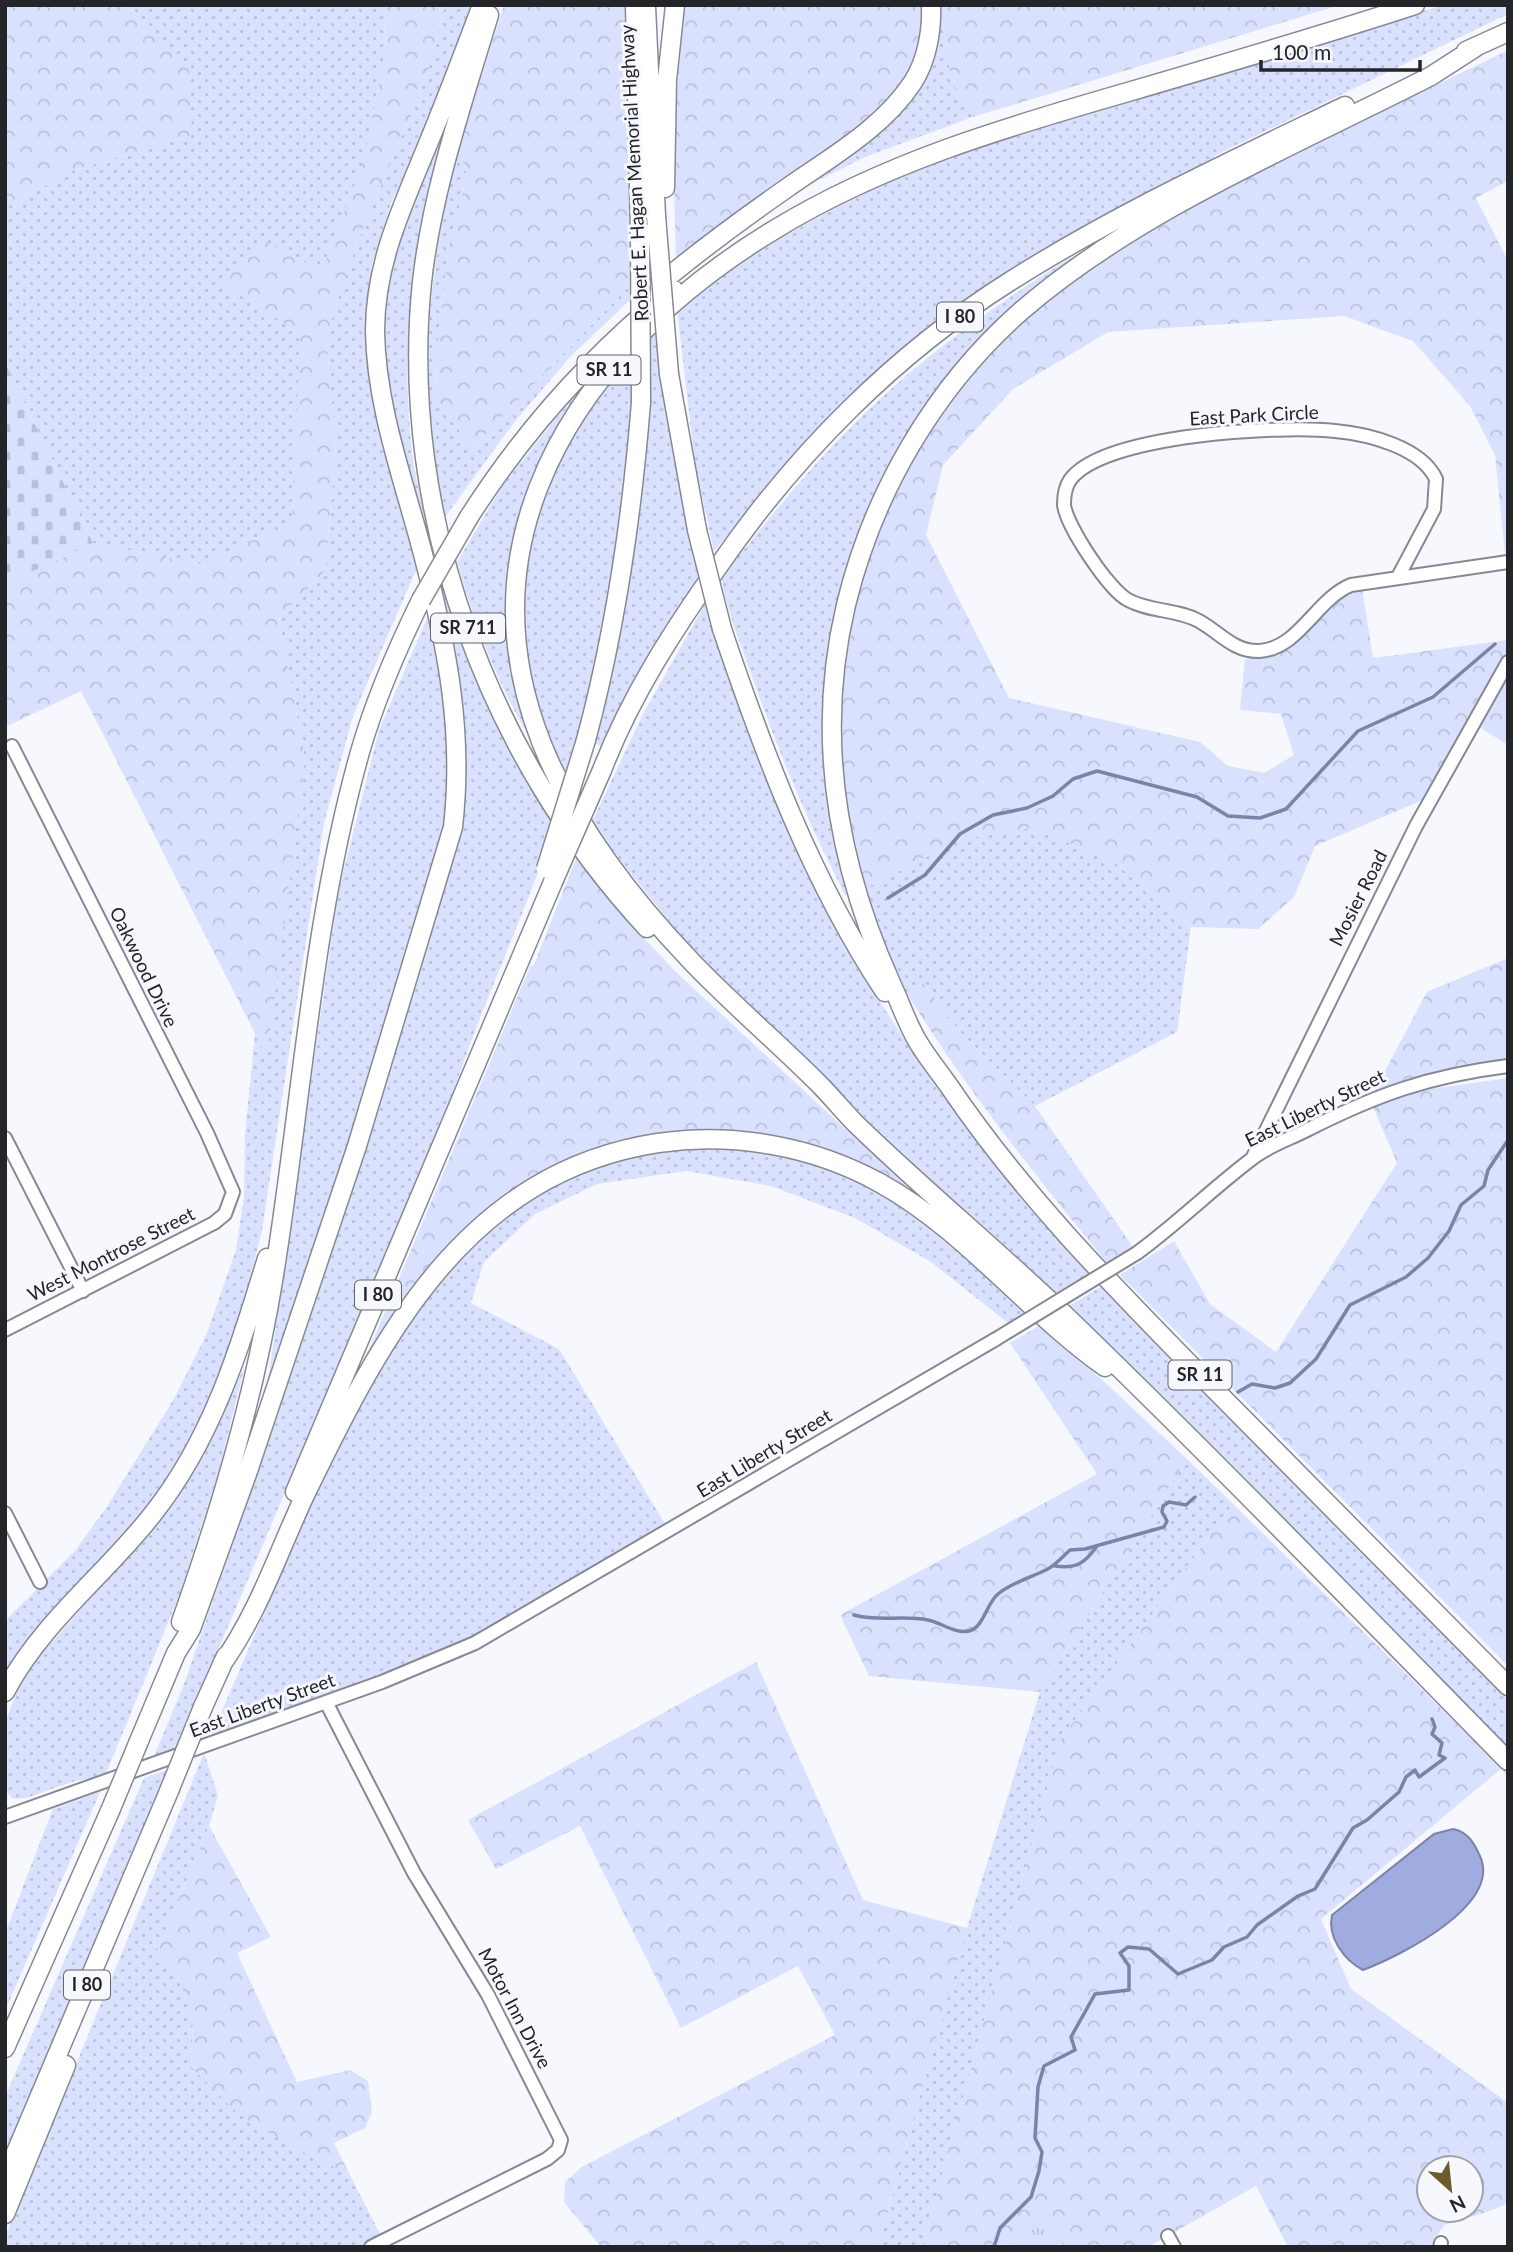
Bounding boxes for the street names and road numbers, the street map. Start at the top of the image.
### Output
street label: Robert E. Hagan Memorial Highway [614,24,653,322]
road number: I 80 [937,302,983,332]
road number: SR 11 [578,356,640,384]
street label: East Park Circle [1189,400,1319,429]
road number: SR 711 [431,614,505,642]
street label: Mosier Road [1324,846,1392,950]
street label: Oakwood Drive [105,903,184,1031]
street label: East Liberty Street [1241,1064,1389,1151]
street label: West Montrose Street [23,1201,198,1306]
road number: I 80 [355,1280,401,1310]
road number: SR 11 [1168,1360,1232,1390]
street label: East Liberty Street [692,1403,835,1502]
street label: East Liberty Street [186,1667,338,1742]
street label: Motor Inn Drive [474,1943,557,2072]
road number: I 80 [64,1970,110,1999]

